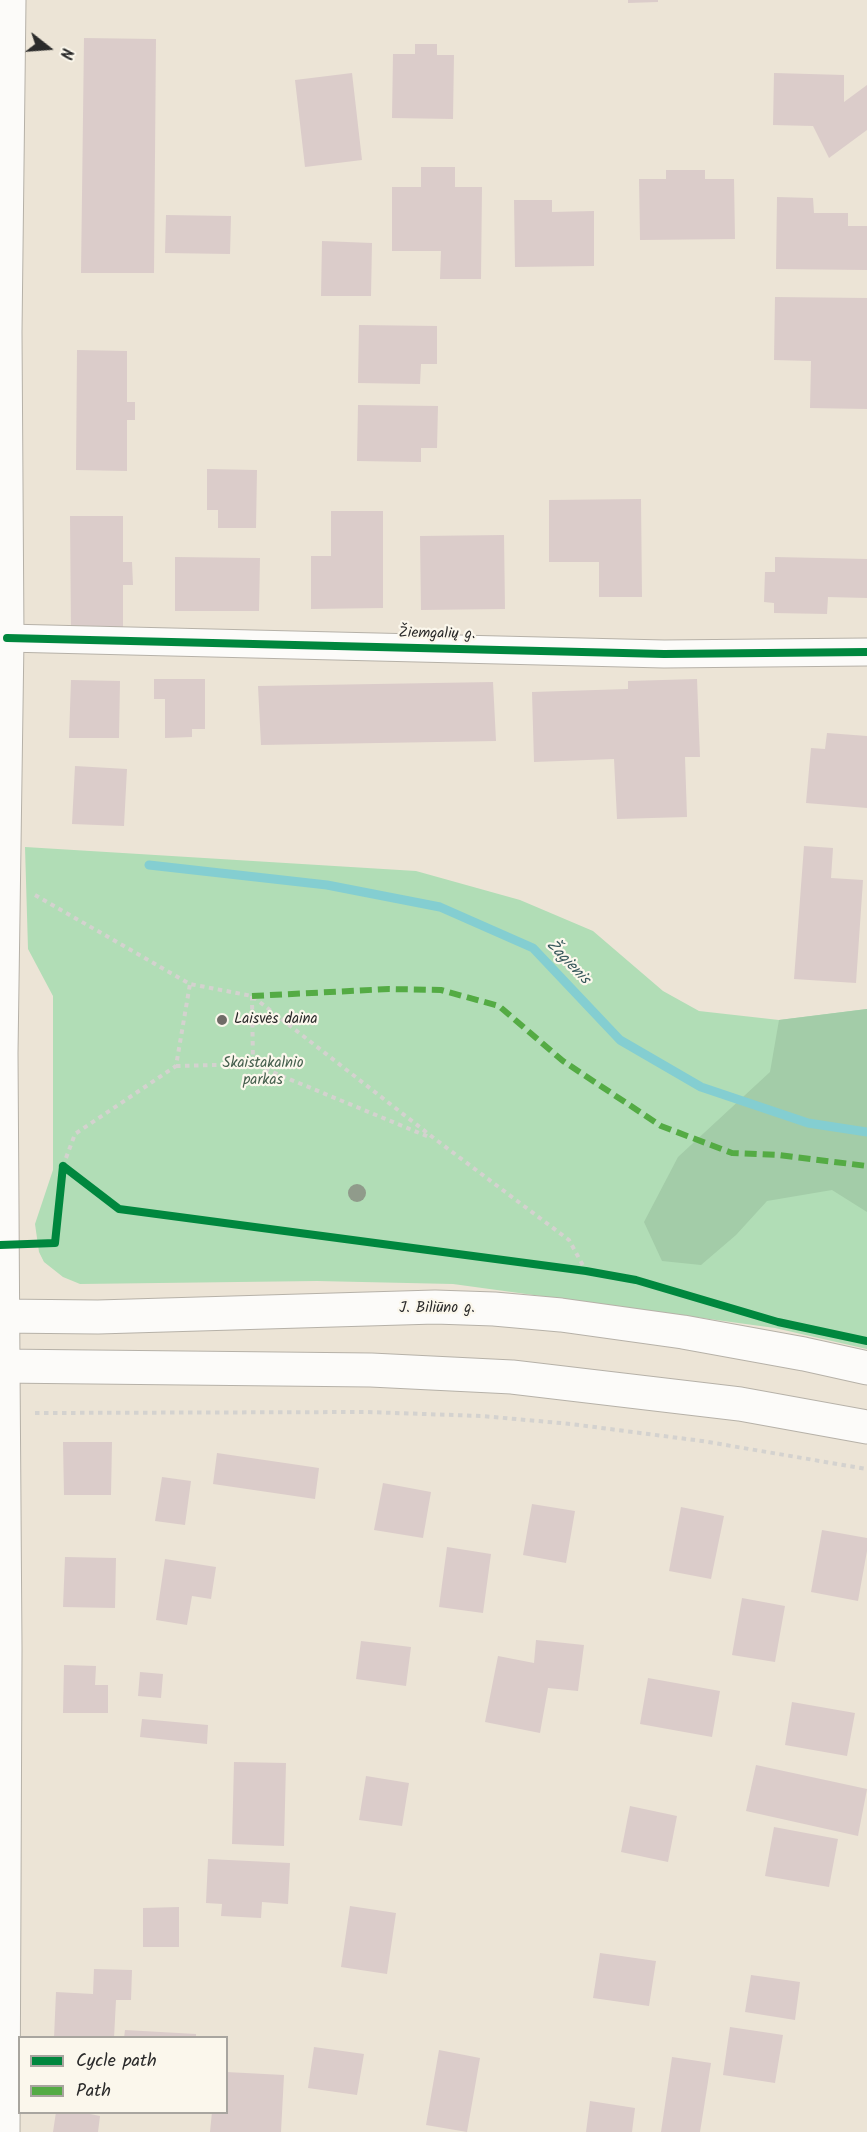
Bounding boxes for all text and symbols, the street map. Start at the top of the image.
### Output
north arrow [18,18,78,78]
text: N [52,45,79,62]
street label: Žiemgalių g. [398,625,476,645]
water label: Žagienis [541,936,593,990]
place label: Laisvės daina [234,1011,318,1029]
marker: Laisvės daina [215,1013,229,1027]
park label: Skaistakalnio parkas [223,1055,303,1090]
street label: J. Biliūno g. [399,1300,475,1318]
legend [18,2036,228,2114]
text: Cycle path [76,2047,157,2076]
text: Path [76,2077,111,2106]

